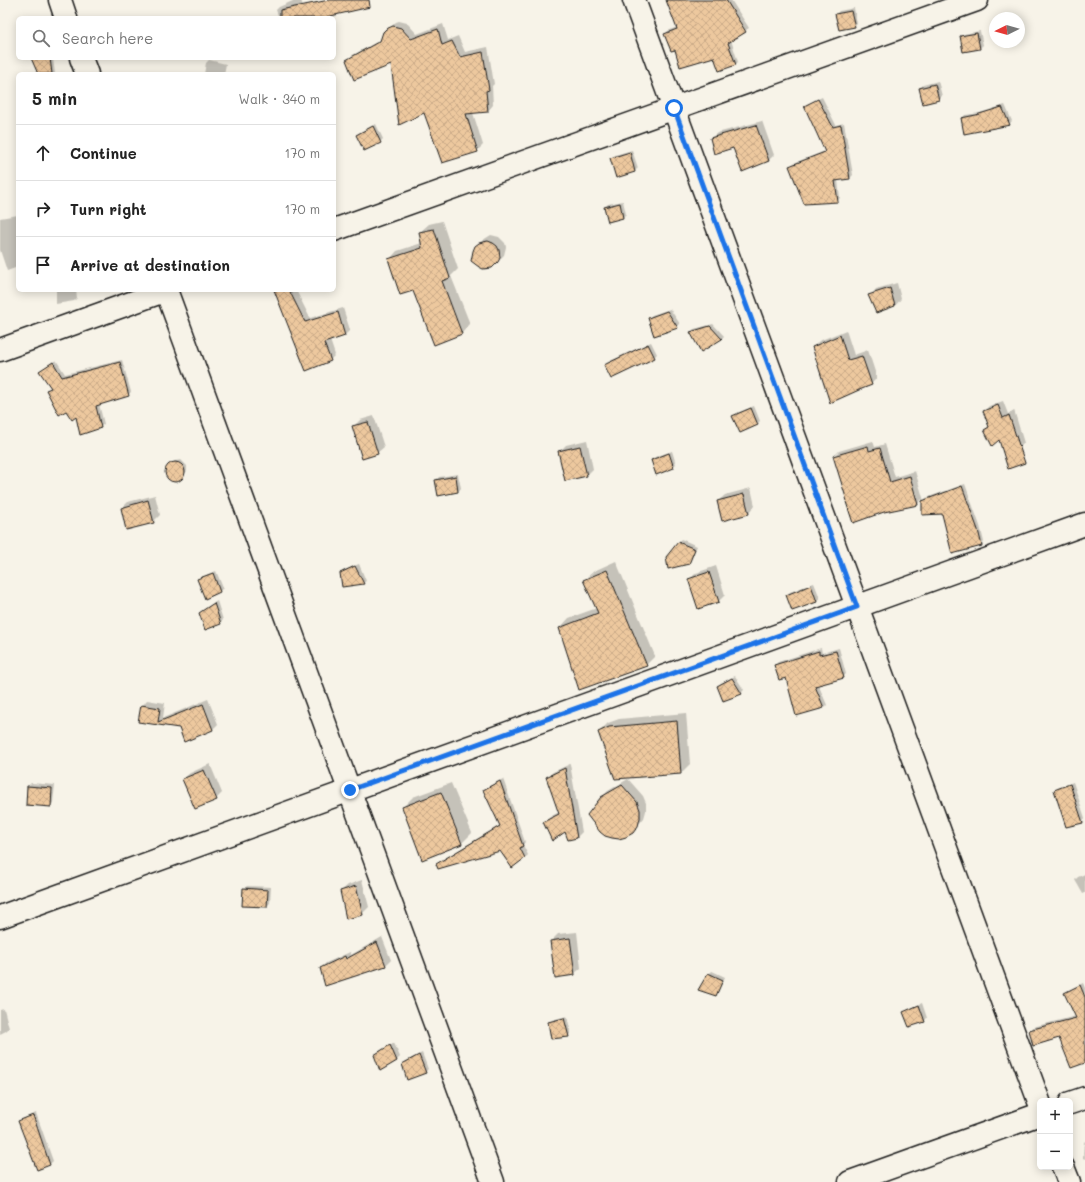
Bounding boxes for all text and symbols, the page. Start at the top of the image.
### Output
north arrow [989,12,1025,48]
search box [16,16,336,60]
icon: search [30,27,52,49]
text: Search here [62,28,153,48]
text: 5 min [32,87,77,109]
text: Walk · 340 m [239,90,320,107]
route start [665,99,683,117]
icon: ahead [32,142,54,164]
text: Continue [70,143,137,163]
text: 170 m [284,144,320,161]
icon: right [32,198,54,220]
text: Turn right [70,199,147,219]
text: 170 m [284,200,320,217]
icon: arrive [32,254,54,276]
text: Arrive at destination [70,255,230,275]
route end [341,781,359,799]
map controls [1037,1098,1073,1170]
button: + [1037,1098,1073,1134]
button: − [1037,1134,1073,1170]

